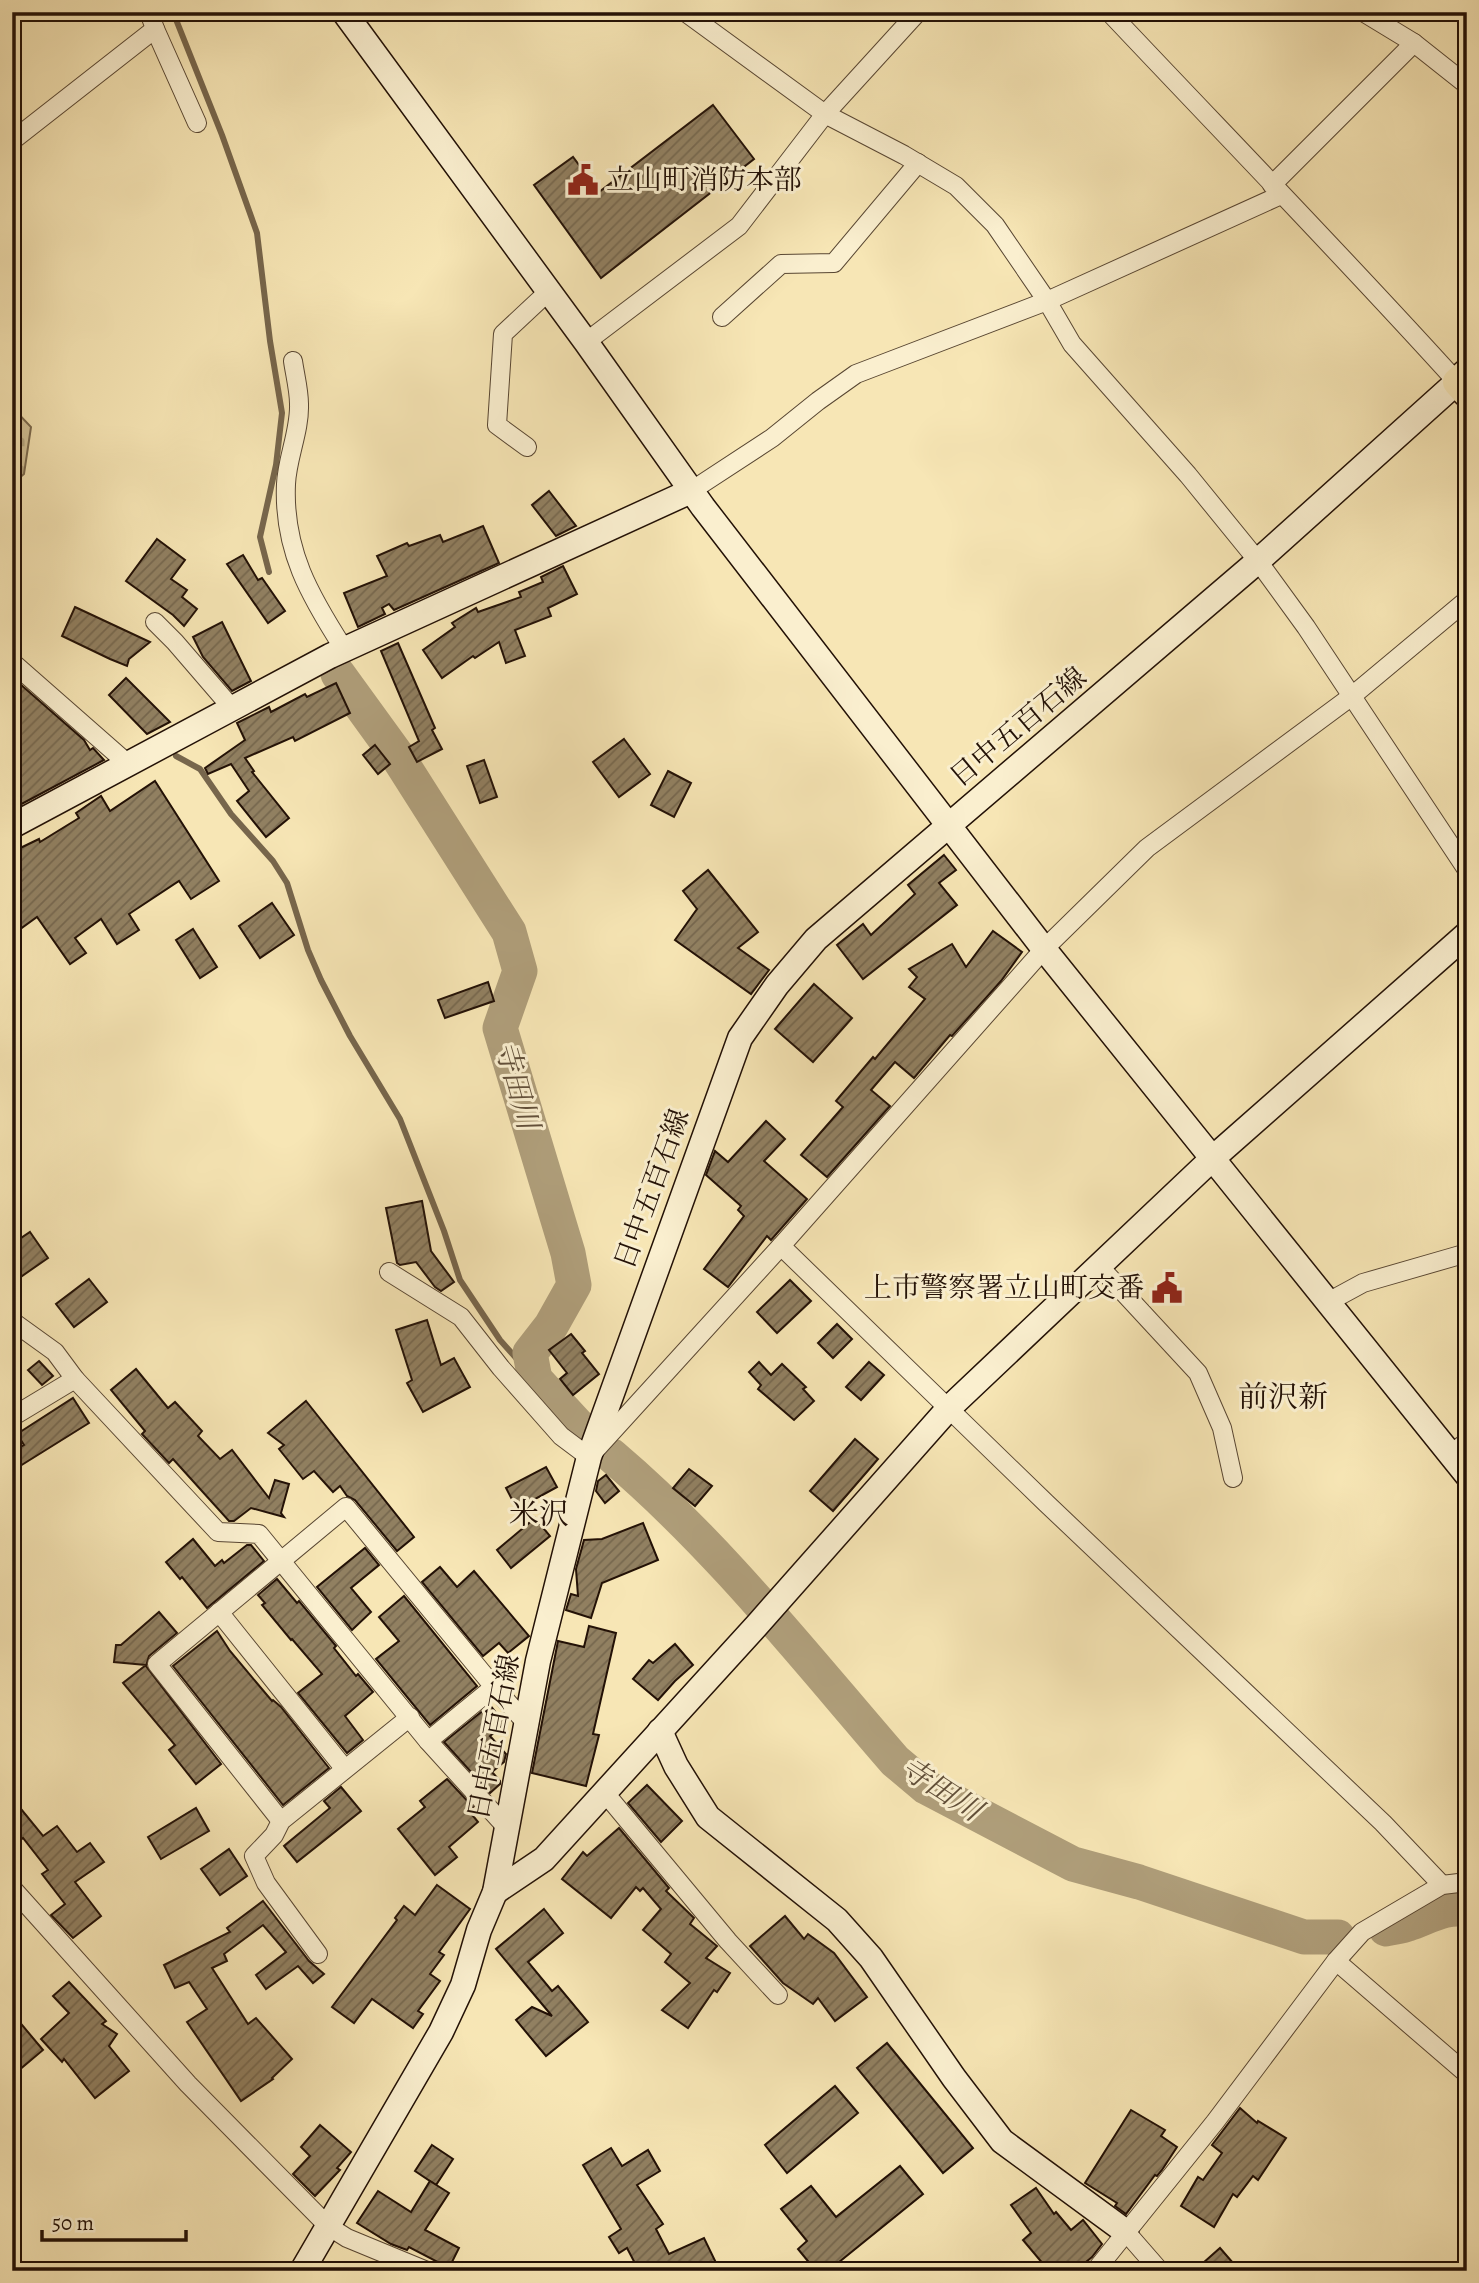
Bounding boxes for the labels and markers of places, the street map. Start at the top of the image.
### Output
place label: 立山町消防本部 [606,161,802,199]
public building icon: 立山町消防本部 [566,163,600,197]
place label: 上市警察署立山町交番 [864,1269,1144,1307]
public building icon: 上市警察署立山町交番 [1150,1271,1184,1305]

